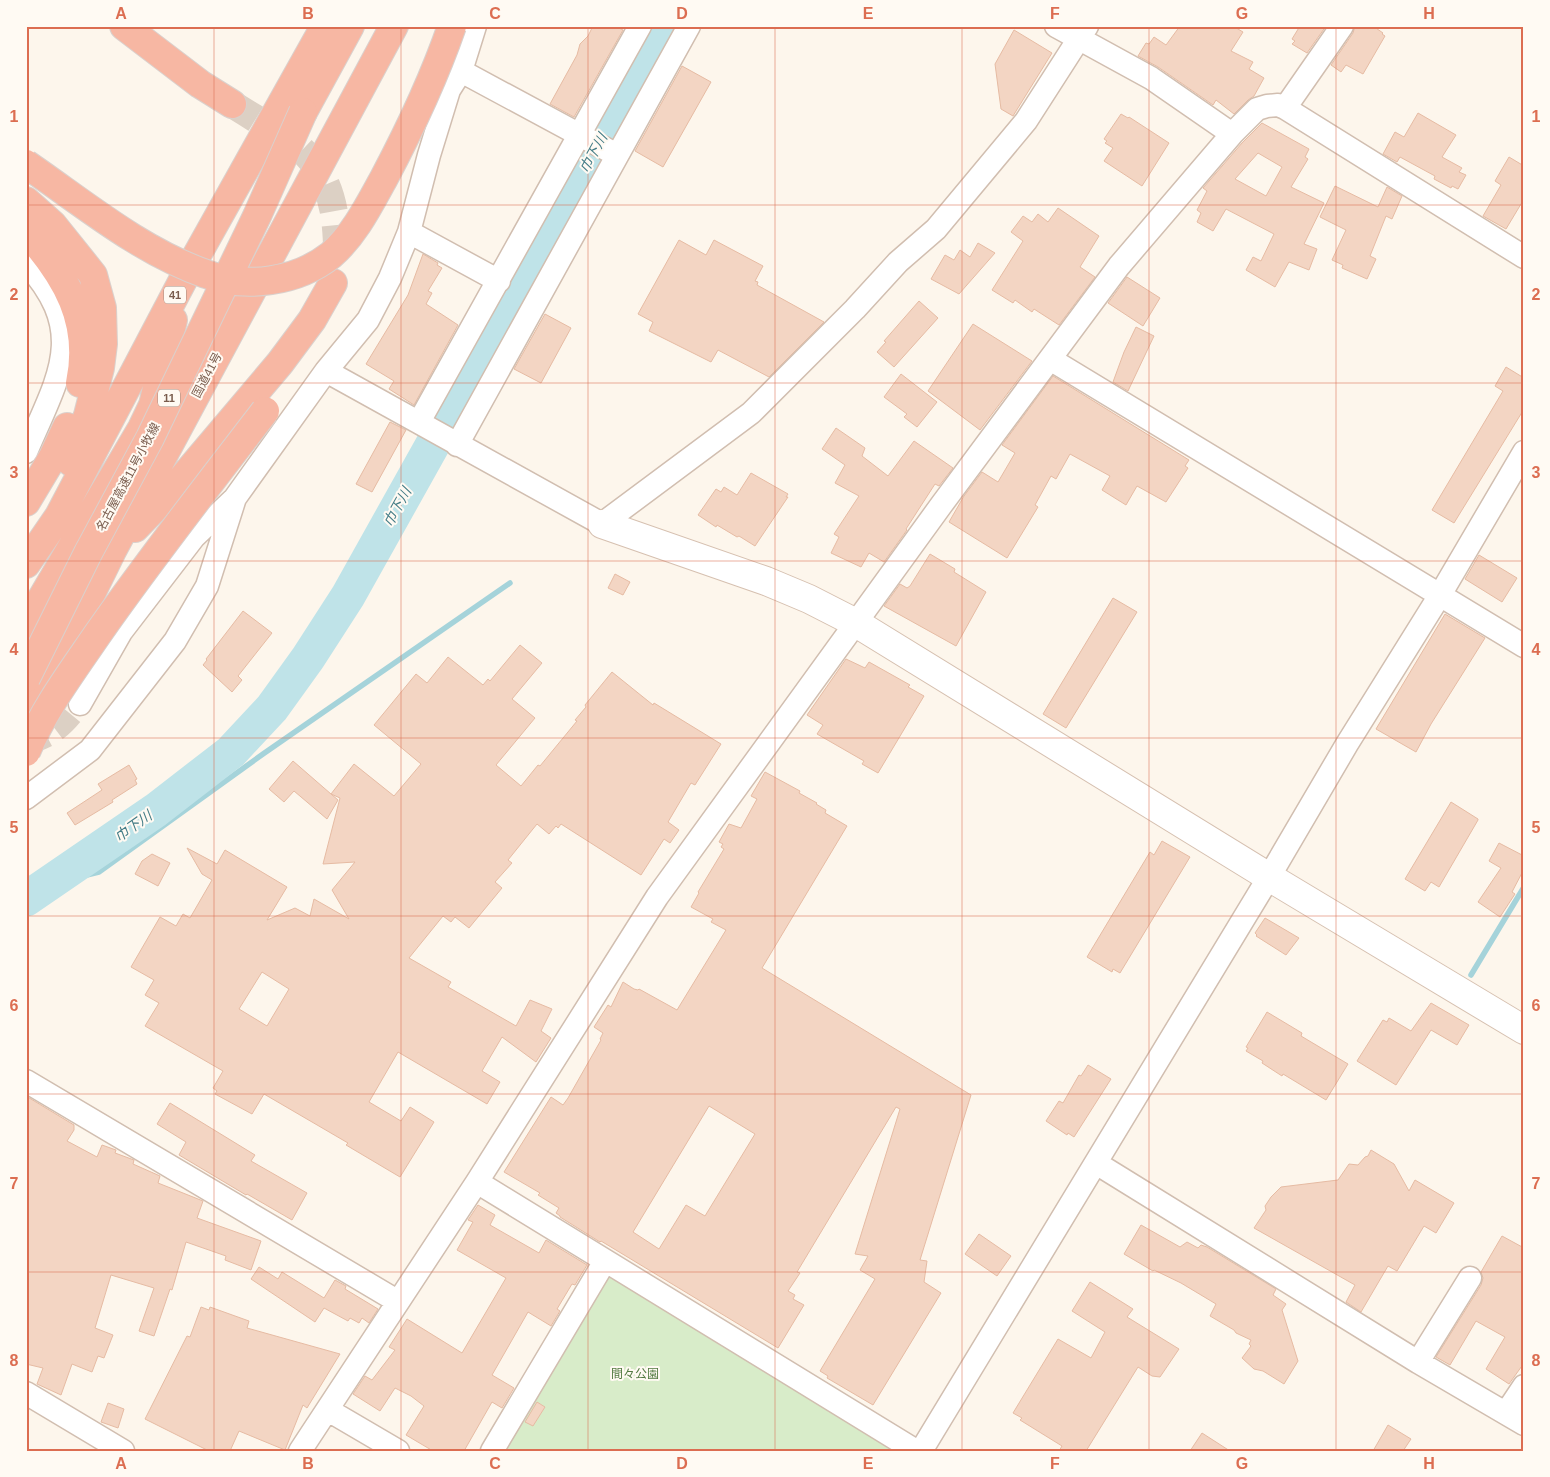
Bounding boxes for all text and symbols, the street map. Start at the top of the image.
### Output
text: A [115,5,127,22]
text: B [302,5,314,22]
text: C [489,5,501,22]
text: D [676,5,688,22]
text: E [863,5,874,22]
text: F [1050,5,1060,22]
text: G [1236,5,1248,22]
text: H [1423,5,1435,22]
text: 1 [10,108,19,125]
text: 1 [1532,108,1541,125]
water label: 巾下川 [576,129,611,175]
text: 2 [10,286,19,303]
road number: 41 [164,286,186,304]
text: 2 [1532,286,1541,303]
street label: 国道41号 [189,350,225,400]
road number: 11 [158,389,180,406]
street label: 名古屋高速11号小牧線 [94,421,162,533]
text: 3 [10,464,19,481]
text: 3 [1532,464,1541,481]
water label: 巾下川 [380,483,415,529]
text: 4 [10,641,19,658]
text: 4 [1532,641,1541,658]
water label: 巾下川 [111,806,156,845]
text: 5 [10,819,19,836]
text: 5 [1532,819,1541,836]
text: 6 [10,997,19,1014]
text: 6 [1532,997,1541,1014]
text: 7 [10,1175,19,1192]
text: 7 [1532,1175,1541,1192]
text: 8 [10,1352,19,1369]
text: 8 [1532,1352,1541,1369]
park label: 間々公園 [611,1367,659,1381]
text: A [115,1455,127,1472]
text: B [302,1455,314,1472]
text: C [489,1455,501,1472]
text: D [676,1455,688,1472]
text: E [863,1455,874,1472]
text: F [1050,1455,1060,1472]
text: G [1236,1455,1248,1472]
text: H [1423,1455,1435,1472]

